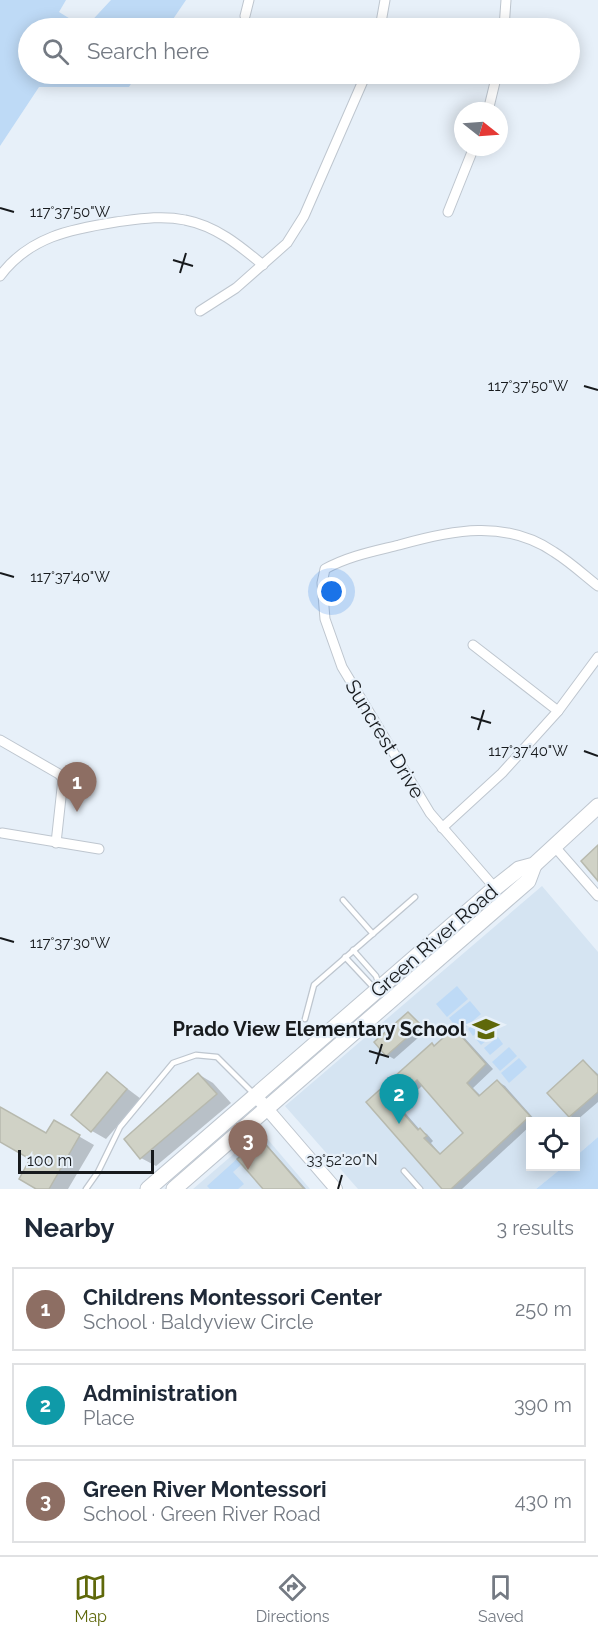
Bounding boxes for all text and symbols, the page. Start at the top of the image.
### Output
search box [18,18,580,84]
icon: search [39,35,72,68]
text: Search here [87,38,209,64]
north arrow [454,102,508,156]
text: 117°37'50"W [30,203,111,221]
text: 117°37'50"W [488,377,569,395]
text: 117°37'40"W [30,568,110,586]
your location [317,577,346,606]
street label: Suncrest Drive [340,675,430,803]
text: 117°37'40"W [488,742,568,760]
pin: 1 [58,762,97,812]
street label: Green River Road [366,879,502,1003]
text: 117°37'30"W [30,934,111,952]
school or university icon: Prado View Elementary School [471,1014,501,1044]
place label: Prado View Elementary School [173,1017,467,1041]
pin: 2 [380,1074,418,1124]
map controls [526,1117,580,1171]
button: locate [526,1117,580,1171]
pin: 3 [228,1120,268,1170]
scale bar [18,1147,154,1174]
text: 100 m [27,1151,72,1170]
text: 33°52'20"N [306,1151,378,1169]
text: Nearby [24,1213,114,1243]
text: 3 results [496,1216,574,1240]
text: Childrens Montessori Center [83,1284,382,1310]
text: 1 [41,1297,50,1321]
text: 250 m [515,1297,572,1321]
text: School · Baldyview Circle [83,1310,314,1334]
text: Administration [83,1380,238,1406]
text: 2 [40,1393,51,1417]
text: 390 m [514,1393,572,1417]
text: Place [83,1406,134,1430]
text: Green River Montessori [83,1476,327,1502]
text: 3 [40,1489,51,1513]
text: 430 m [515,1489,572,1513]
text: School · Green River Road [83,1502,321,1526]
tab: Map [74,1571,107,1626]
tab: Directions [256,1571,330,1626]
tab: Saved [478,1571,524,1626]

